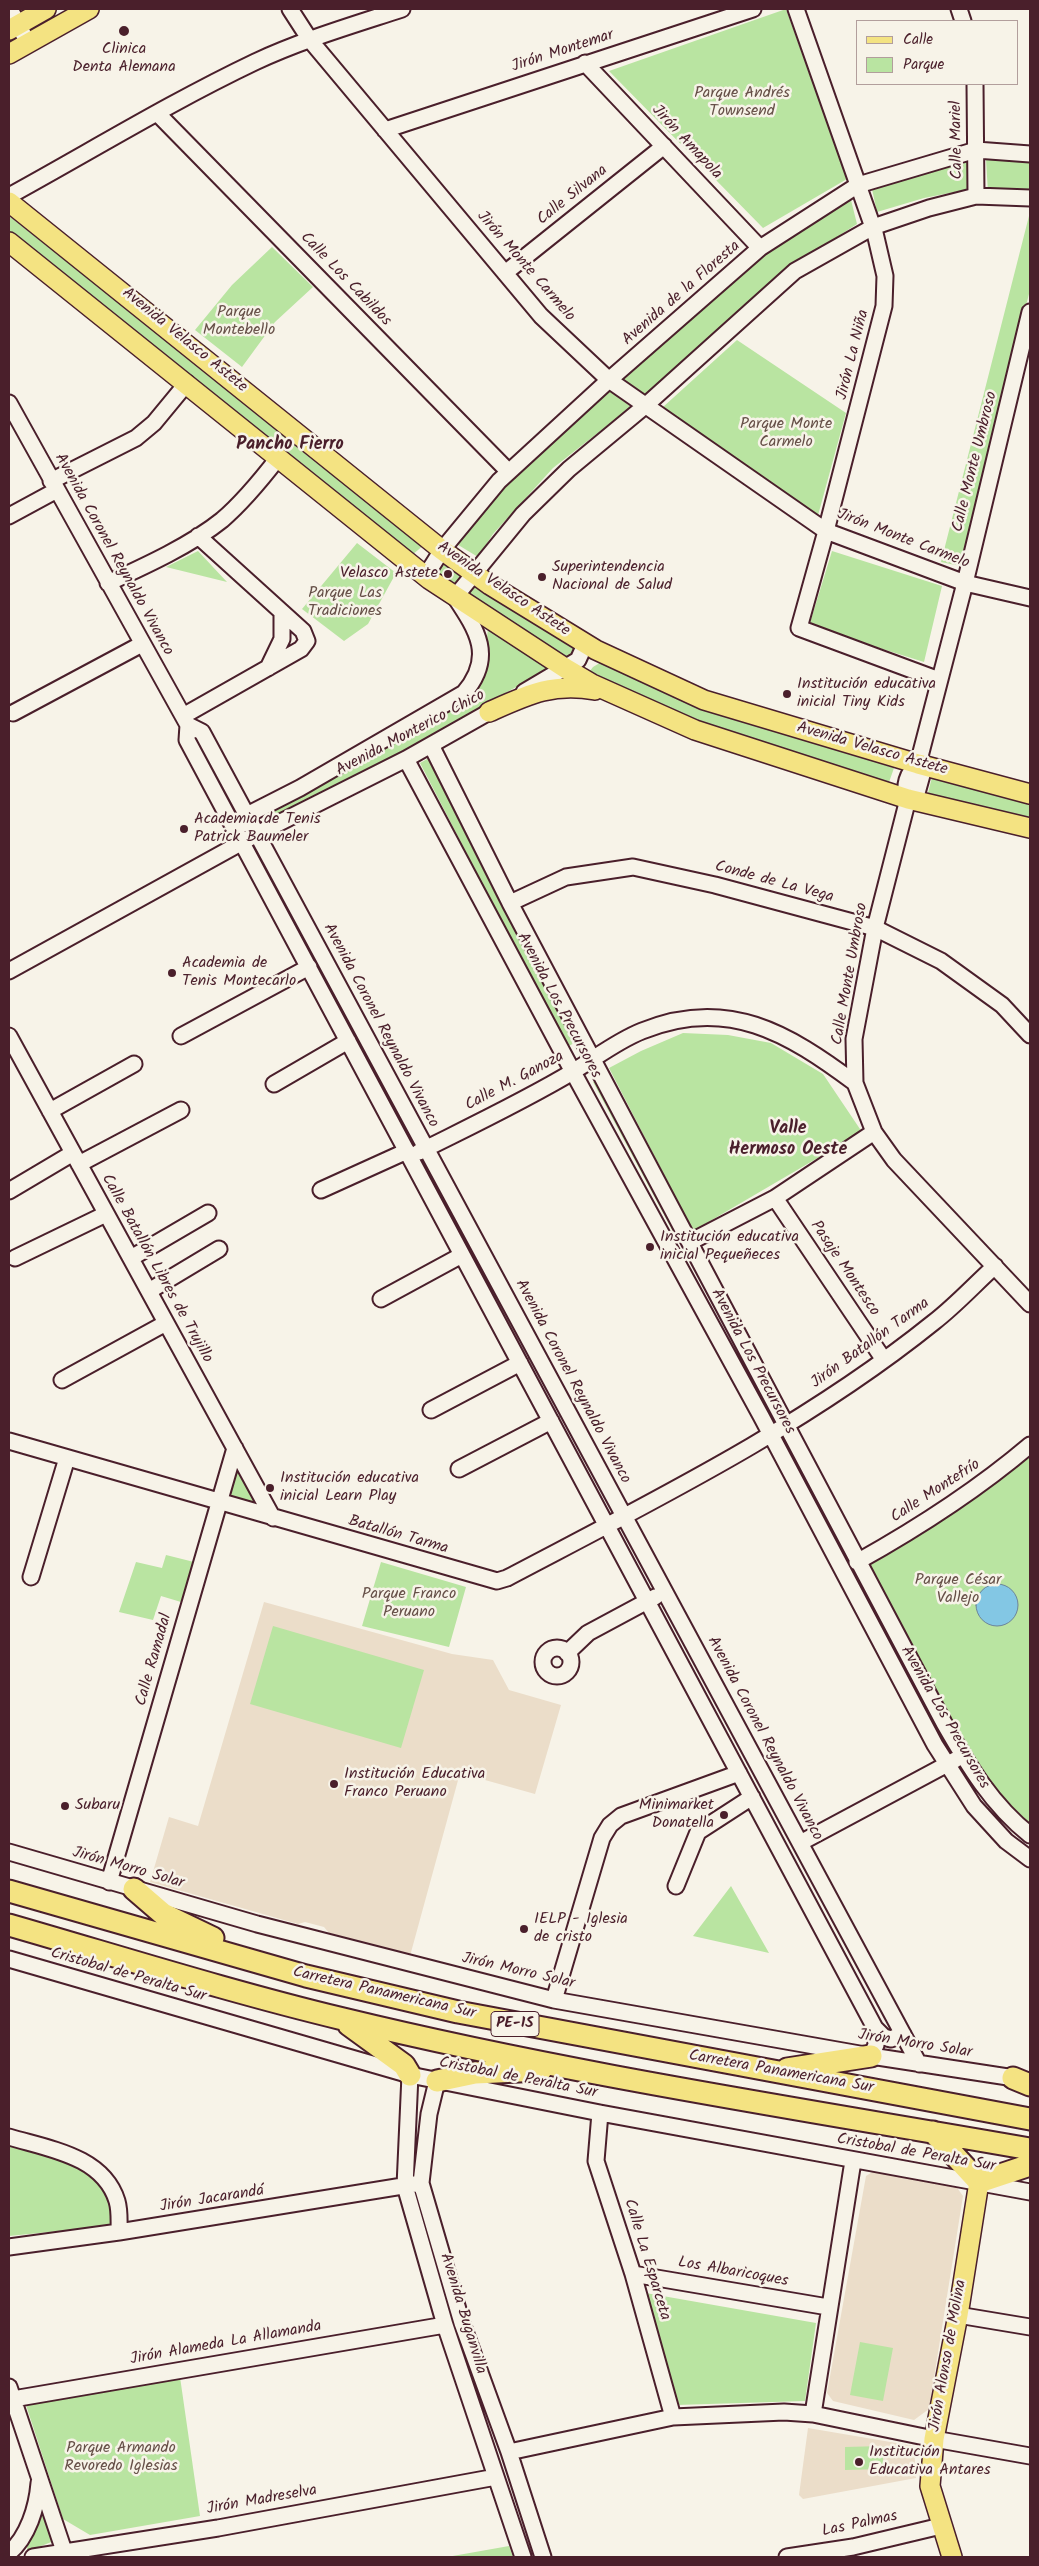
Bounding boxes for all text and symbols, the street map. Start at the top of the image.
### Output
legend [856,20,1019,85]
marker: Clinica Denta Alemana [117,24,131,38]
street label: Jirón Montemar [510,26,616,78]
text: Calle [903,28,933,52]
place label: Clinica Denta Alemana [72,40,176,78]
text: Parque [903,53,944,77]
park label: Parque Andrés Townsend [694,84,790,122]
street label: Calle Mariel [948,100,968,180]
street label: Jirón Amapola [647,102,725,184]
street label: Calle Silvana [534,162,612,230]
street label: Jirón Monte Carmelo [472,208,578,326]
street label: Calle Los Cabildos [295,229,395,331]
street label: Avenida de la Floresta [619,238,745,350]
street label: Avenida Velasco Astete [117,284,251,398]
park label: Parque Montebello [203,303,275,341]
street label: Jirón La Niña [834,308,874,402]
street label: Calle Monte Umbroso [949,390,1003,534]
park label: Parque Monte Carmelo [740,415,832,453]
district label: Pancho Fierro [236,435,344,457]
street label: Avenida Coronel Reynaldo Vivanco [49,450,177,660]
street label: Jirón Monte Carmelo [834,506,972,574]
street label: Avenida Velasco Astete [433,538,573,642]
place label: Superintendencia Nacional de Salud [552,558,672,596]
place label: Velasco Astete [340,564,438,584]
marker: Velasco Astete [442,568,454,580]
marker: Superintendencia Nacional de Salud [536,571,548,583]
park label: Parque Las Tradiciones [308,584,382,622]
place label: Institución educativa inicial Tiny Kids [797,675,936,713]
street label: Avenida Monterico Chico [333,687,489,781]
marker: Institución educativa inicial Tiny Kids [781,688,793,700]
street label: Avenida Velasco Astete [794,719,950,781]
place label: Academia de Tenis Patrick Baumeler [194,810,321,848]
marker: Academia de Tenis Patrick Baumeler [178,823,190,835]
street label: Conde de La Vega [713,858,835,908]
street label: Calle Monte Umbroso [829,901,873,1047]
street label: Avenida Coronel Reynaldo Vivanco [318,921,442,1131]
street label: Avenida Los Precursores [512,930,604,1082]
place label: Academia de Tenis Montecarlo [182,954,296,992]
marker: Academia de Tenis Montecarlo [166,967,178,979]
street label: Calle M. Ganoza [462,1048,568,1116]
district label: Valle Hermoso Oeste [729,1119,847,1162]
street label: Calle Batallón Libres de Trujillo [96,1171,216,1367]
street label: Pasaje Montesco [805,1218,883,1320]
place label: Institución educativa inicial Pequeñeces [660,1228,799,1266]
marker: Institución educativa inicial Pequeñeces [644,1241,656,1253]
street label: Avenida Coronel Reynaldo Vivanco [510,1277,634,1487]
street label: Avenida Los Precursores [706,1286,798,1438]
street label: Jirón Batallón Tarma [808,1295,934,1393]
street label: Calle Montefrío [888,1456,984,1528]
place label: Institución educativa inicial Learn Play [280,1469,419,1507]
marker: Institución educativa inicial Learn Play [264,1482,276,1494]
street label: Batallón Tarma [346,1513,450,1559]
park label: Parque César Vallejo [915,1571,1001,1609]
park label: Parque Franco Peruano [362,1585,456,1623]
street label: Calle Ramadal [133,1612,177,1708]
street label: Avenida Coronel Reynaldo Vivanco [702,1634,826,1844]
street label: Avenida Los Precursores [895,1643,993,1793]
place label: Institución Educativa Franco Peruano [344,1765,485,1803]
marker: Institución Educativa Franco Peruano [328,1778,340,1790]
place label: Subaru [75,1796,120,1816]
place label: Minimarket Donatella [639,1796,714,1834]
marker: Subaru [59,1800,71,1812]
marker: Minimarket Donatella [718,1809,730,1821]
street label: Jirón Morro Solar [70,1844,186,1894]
place label: IELP - Iglesia de cristo [534,1910,628,1948]
marker: IELP - Iglesia de cristo [518,1923,530,1935]
street label: Cristobal de Peralta Sur [48,1945,208,2007]
street label: Jirón Morro Solar [460,1950,576,1994]
street label: Carretera Panamericana Sur [291,1964,477,2024]
road number: PE-1S [491,2012,539,2036]
street label: Jirón Morro Solar [857,2026,973,2064]
street label: Carretera Panamericana Sur [687,2047,875,2099]
street label: Cristobal de Peralta Sur [437,2054,599,2104]
street label: Cristobal de Peralta Sur [835,2131,997,2177]
street label: Jirón Jacarandá [159,2182,265,2218]
street label: Calle La Esparceta [618,2197,674,2323]
street label: Avenida Buganvilla [434,2251,490,2377]
street label: Los Albaricoques [676,2254,790,2292]
street label: Jirón Alonso de Molina [926,2279,972,2433]
street label: Jirón Alameda La Allamanda [129,2318,323,2370]
park label: Parque Armando Revoredo Iglesias [64,2439,178,2477]
place label: Institución Educativa Antares [869,2443,991,2481]
marker: Institución Educativa Antares [853,2456,865,2468]
street label: Jirón Madreselva [205,2482,319,2520]
street label: Las Palmas [821,2508,899,2542]

